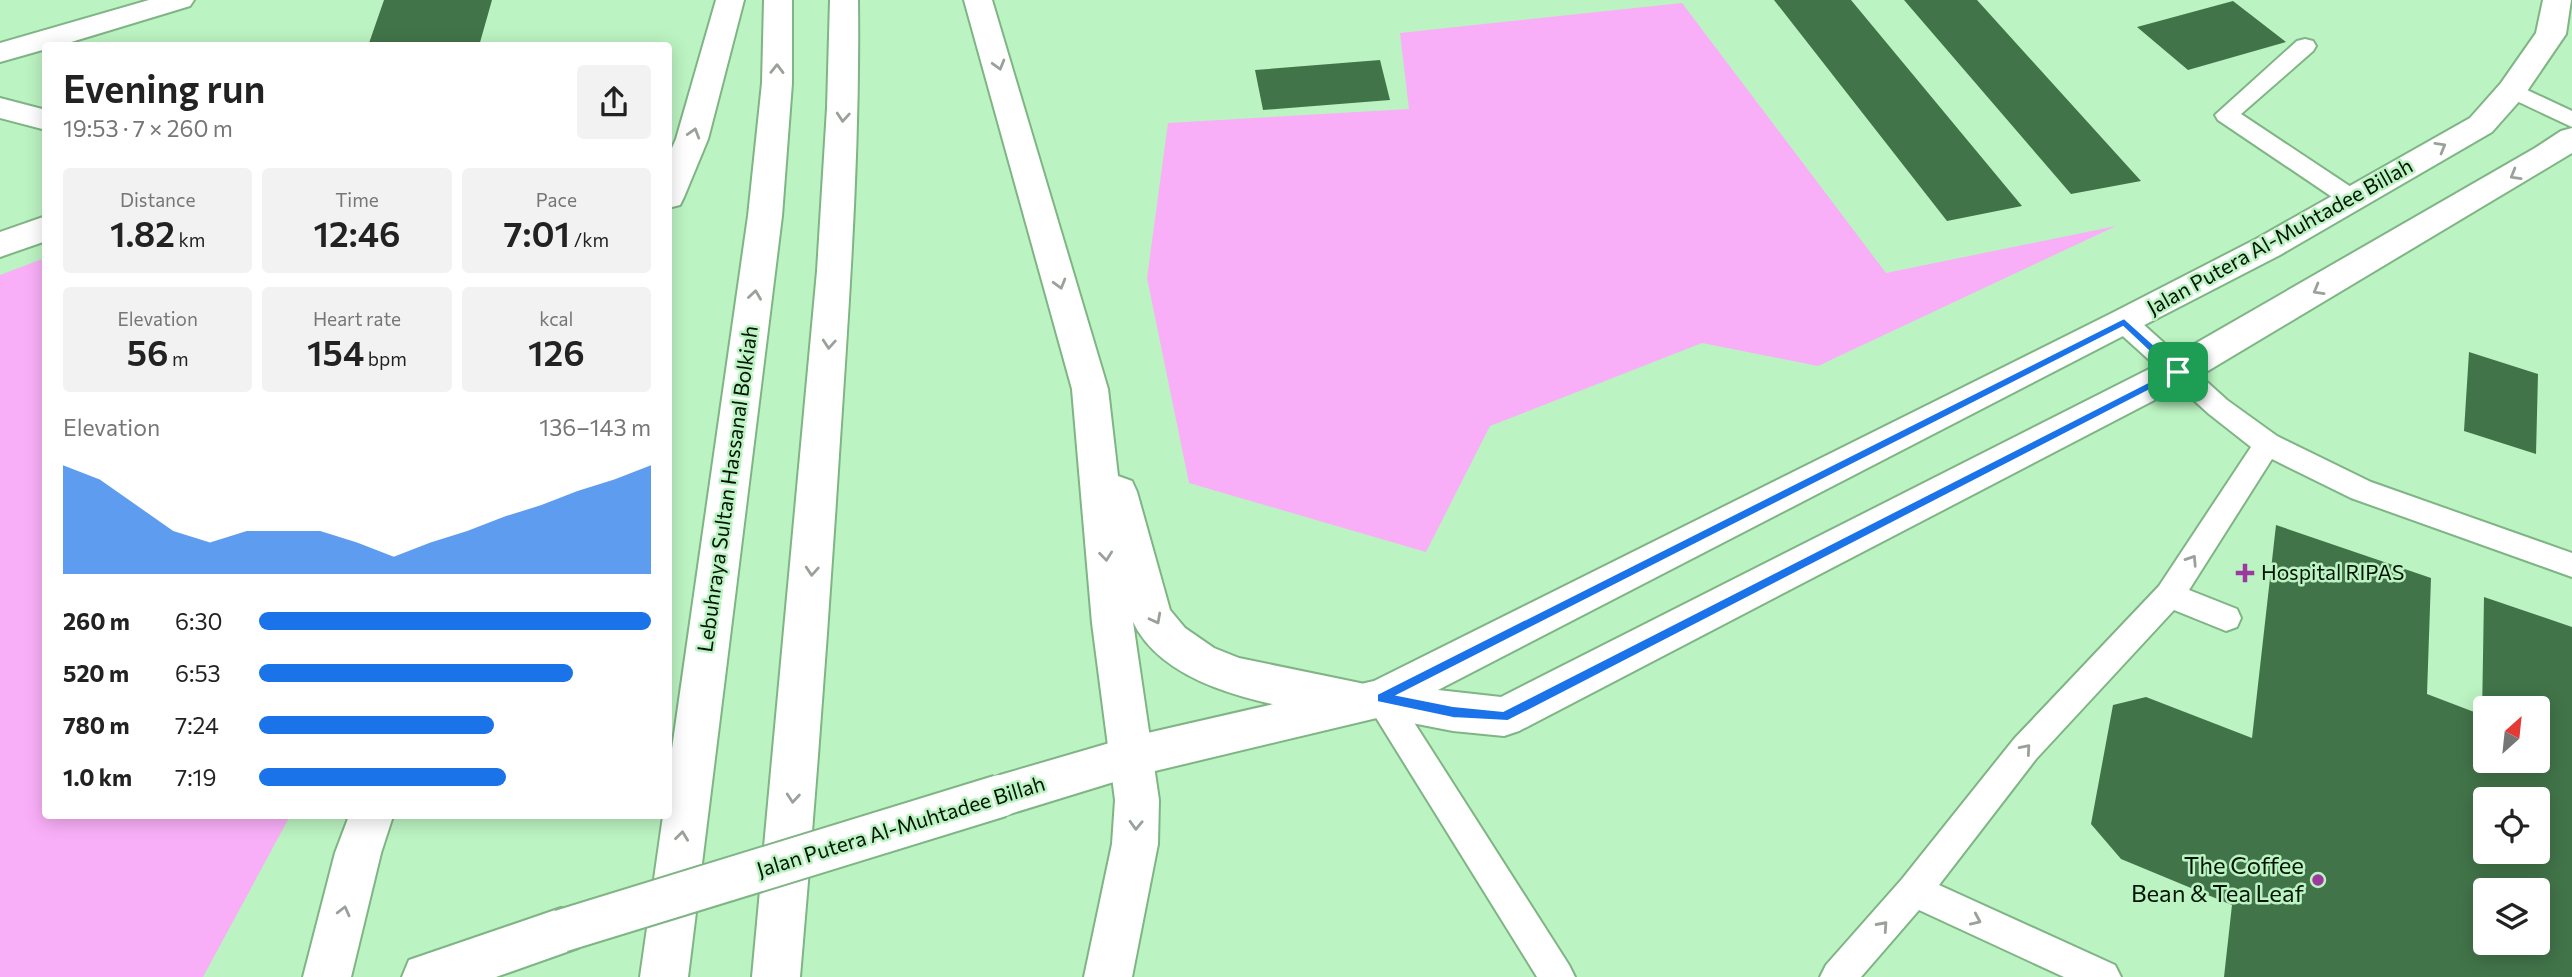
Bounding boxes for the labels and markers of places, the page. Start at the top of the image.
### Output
pin [2148,342,2208,402]
place label: Hospital RIPAS [2261,559,2404,584]
marker: Hospital RIPAS [2235,563,2255,583]
place label: The Coffee Bean & Tea Leaf [2131,850,2305,907]
marker: The Coffee Bean & Tea Leaf [2310,872,2326,888]

